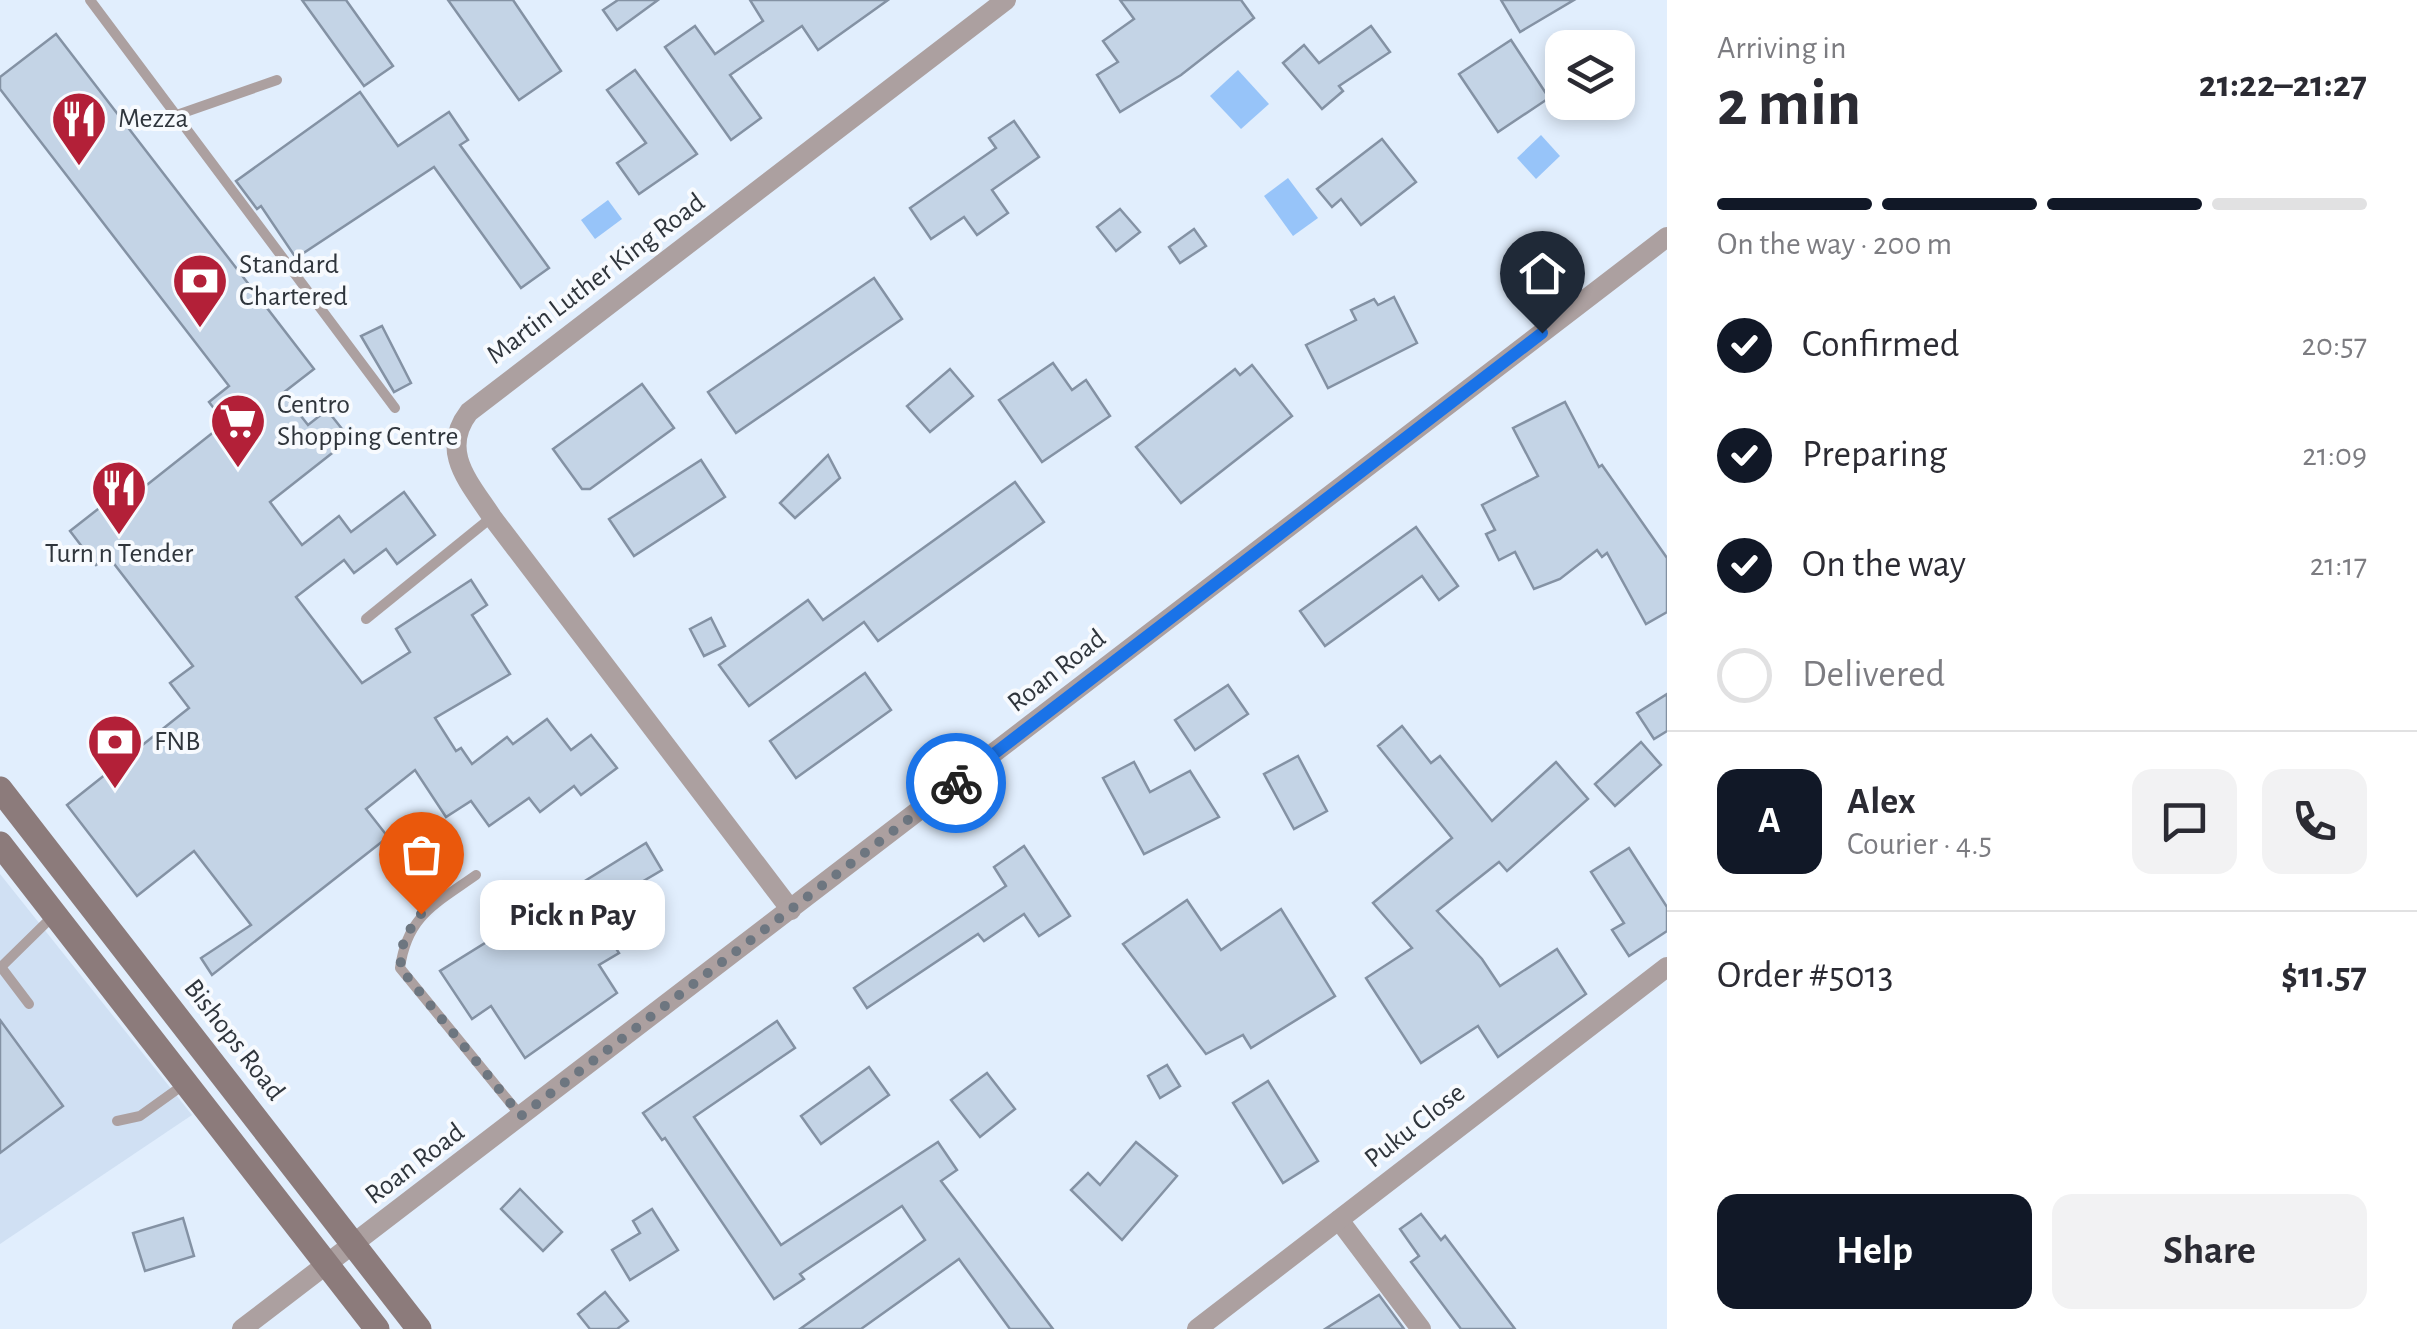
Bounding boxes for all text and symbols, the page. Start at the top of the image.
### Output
map controls [1545,30,1635,120]
button: layers [1545,30,1635,120]
text: Arriving in [1717,32,1846,64]
text: 21:22–21:27 [2199,66,2367,104]
text: 2 min [1717,72,1861,137]
restaurant icon: Mezza [49,89,109,168]
place label: Mezza [118,105,189,133]
street label: Martin Luther King Road [482,188,710,370]
text: On the way · 200 m [1717,228,1952,260]
pin [1500,231,1585,334]
icon: home [1515,246,1570,301]
bank icon: Standard Chartered [170,251,230,330]
place label: Standard Chartered [239,251,348,311]
icon: check [1717,318,1772,373]
text: Confirmed [1802,326,1959,364]
text: 20:57 [2301,329,2367,361]
supermarket icon: Centro Shopping Centre [208,391,268,470]
place label: Centro Shopping Centre [277,391,458,451]
icon: check [1717,428,1772,483]
text: Preparing [1802,436,1947,474]
text: 21:09 [2302,439,2367,471]
restaurant icon: Turn n Tender [89,458,149,537]
icon: check [1717,538,1772,593]
place label: Turn n Tender [45,540,193,568]
text: On the way [1802,546,1966,584]
text: 21:17 [2310,549,2367,581]
street label: Roan Road [1003,624,1111,718]
text: Delivered [1802,656,1945,694]
bank icon: FNB [85,712,145,791]
place label: FNB [154,728,200,756]
courier [906,733,1006,833]
icon: bike [929,756,984,811]
button: chat [2132,769,2237,874]
button: phone [2262,769,2367,874]
text: Alex [1847,783,1916,821]
text: A [1758,802,1781,840]
pin [379,812,464,915]
icon: bag [394,827,449,882]
text: Courier · 4.5 [1847,828,1992,860]
callout: Pick n Pay [481,879,666,949]
text: Pick n Pay [509,899,636,931]
text: Order #5013 [1717,957,1893,995]
text: $11.57 [2281,957,2367,995]
street label: Bishops Road [178,974,290,1106]
street label: Puku Close [1360,1078,1470,1174]
street label: Roan Road [360,1118,470,1210]
button: Help [1717,1194,2032,1309]
button: Share [2052,1194,2367,1309]

